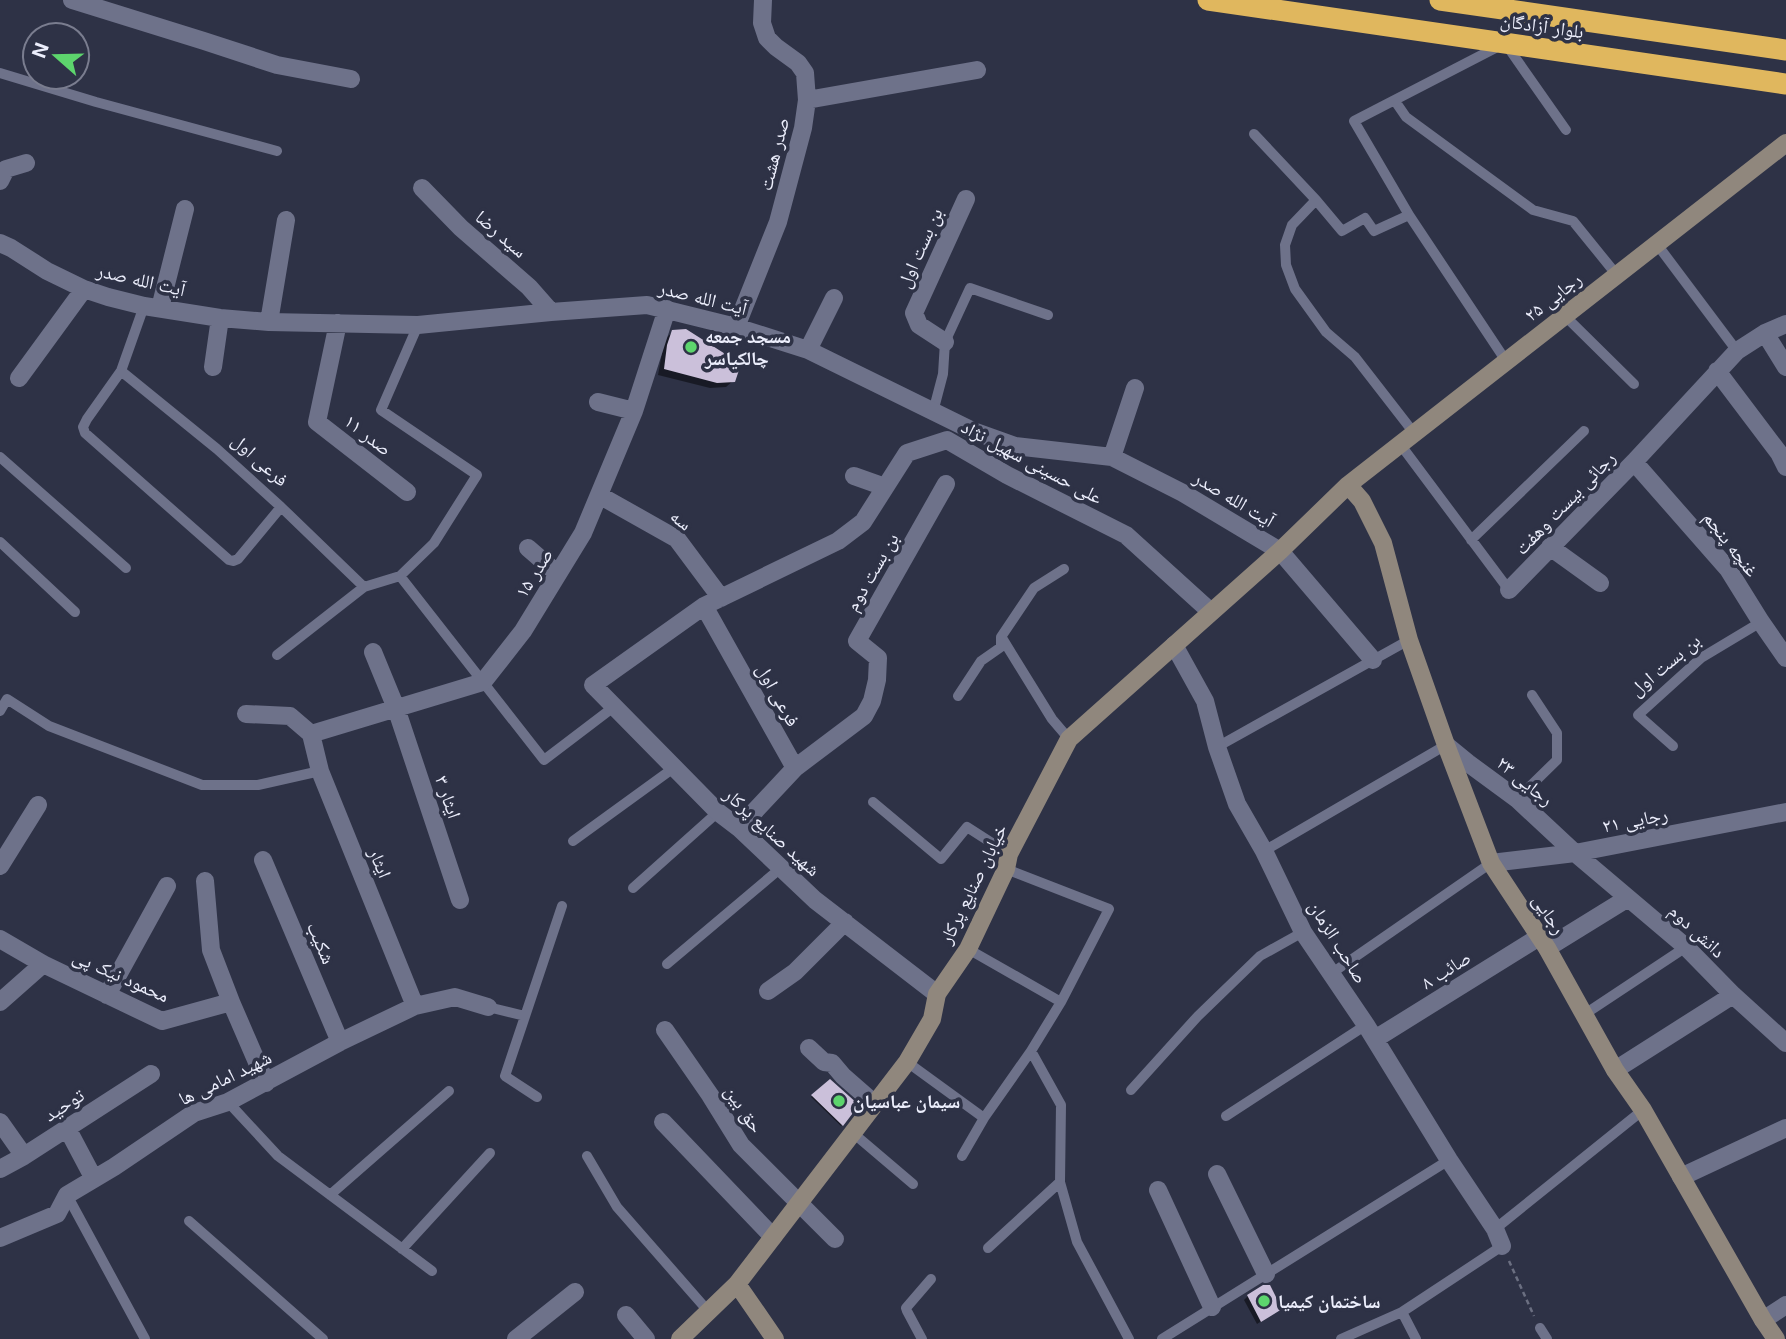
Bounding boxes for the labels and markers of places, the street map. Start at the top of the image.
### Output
place label: مسجد جمعه چالکیاسر [704,325,791,370]
marker: مسجد جمعه چالکیاسر [683,339,699,355]
place label: سیمان عباسیان [853,1090,960,1113]
marker: سیمان عباسیان [831,1093,847,1109]
place label: ساختمان کیمیا [1278,1290,1381,1313]
marker: ساختمان کیمیا [1256,1293,1272,1309]

